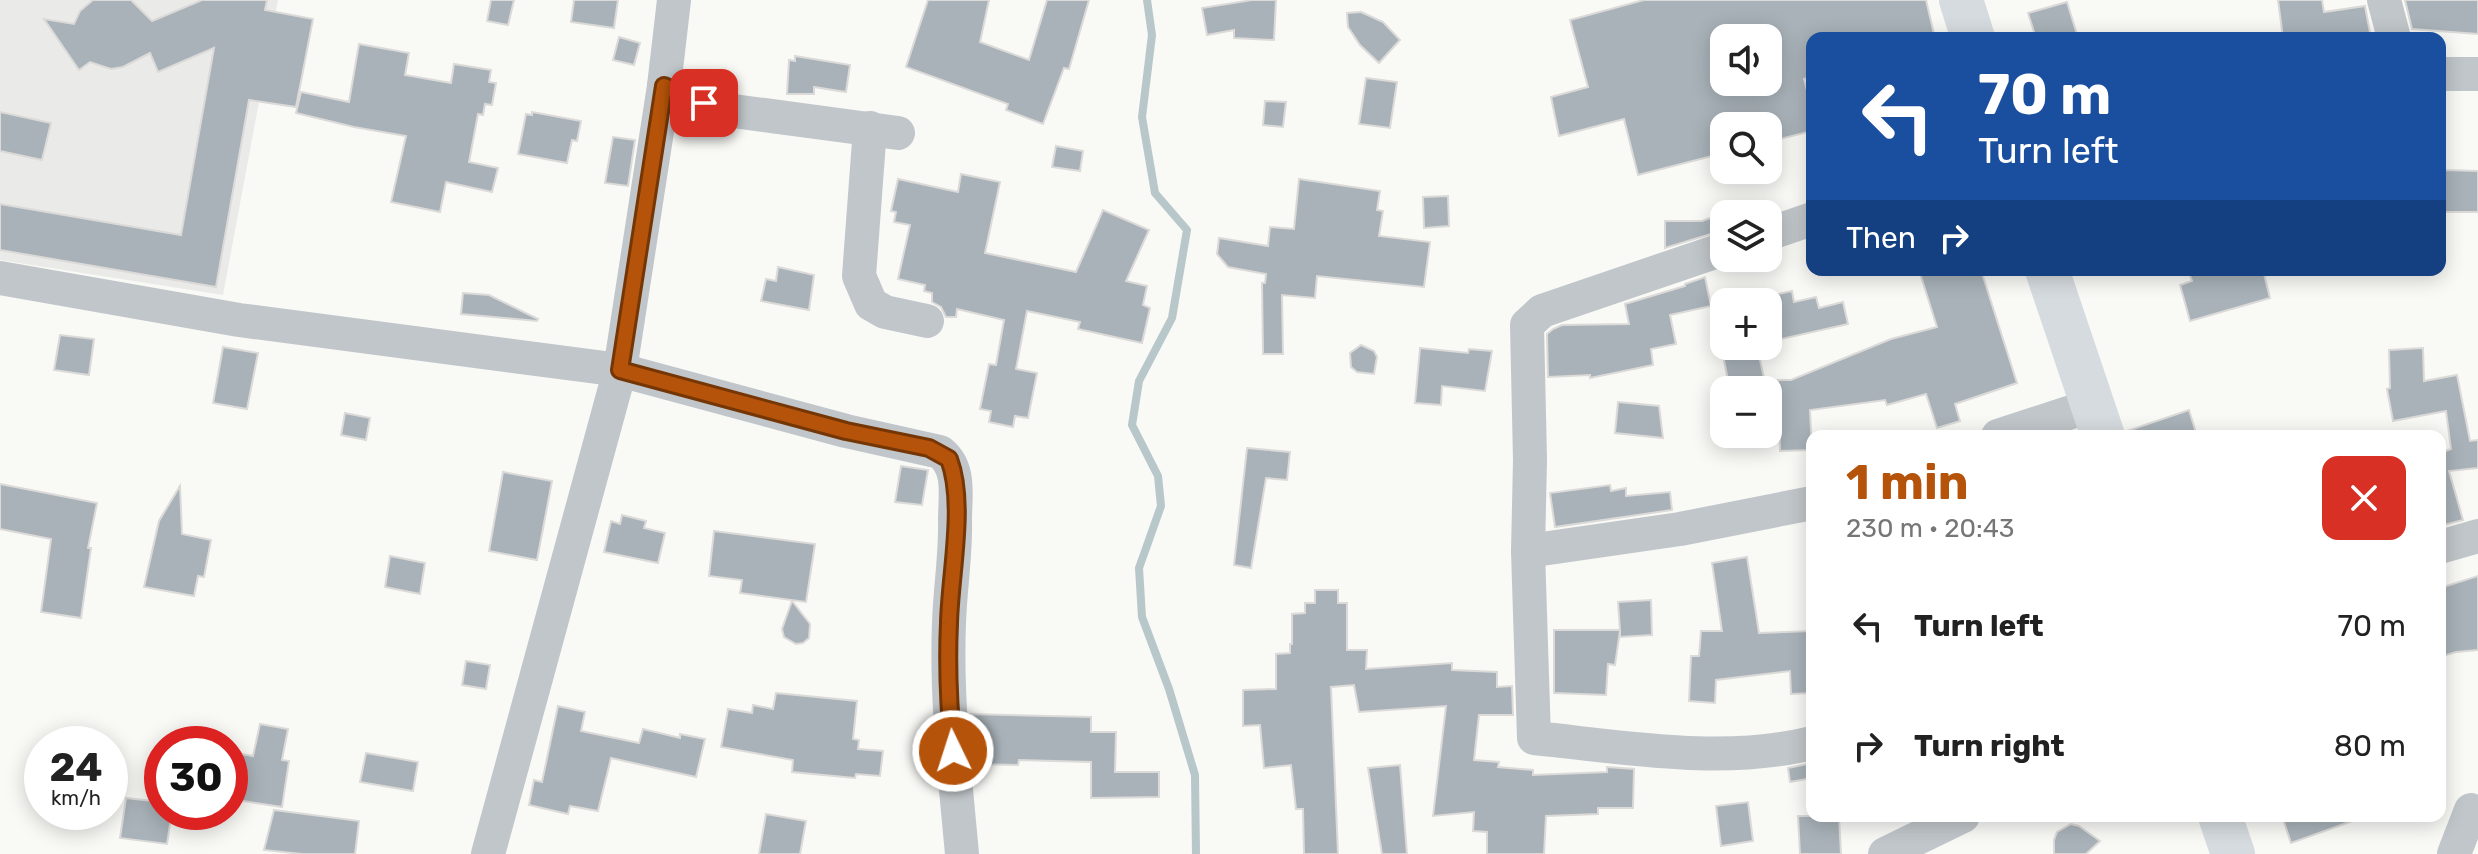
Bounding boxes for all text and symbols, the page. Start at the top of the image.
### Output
map controls [1710,24,1782,448]
button: sound [1710,24,1782,96]
text: 70 m [1978,62,2111,128]
icon: left [1846,64,1950,168]
pin [670,69,738,137]
icon: arrive [682,81,726,125]
button: search [1710,112,1782,184]
text: Turn left [1978,129,2119,172]
button: layers [1710,200,1782,272]
icon: right [1932,216,1976,260]
text: Then [1846,220,1916,256]
button: + [1710,288,1782,360]
button: − [1710,376,1782,448]
text: 1 min [1846,454,1969,511]
button: close [2322,456,2406,540]
text: 230 m · 20:43 [1846,513,2014,544]
icon: left [1846,604,1890,648]
text: Turn left [1914,608,2044,644]
text: 70 m [2338,608,2406,644]
position arrow [911,709,995,793]
icon: right [1846,724,1890,768]
speed limit sign: 30 [144,726,248,830]
text: Turn right [1914,728,2065,764]
text: 80 m [2334,728,2406,764]
text: 24 [49,744,103,791]
text: km/h [51,786,101,810]

